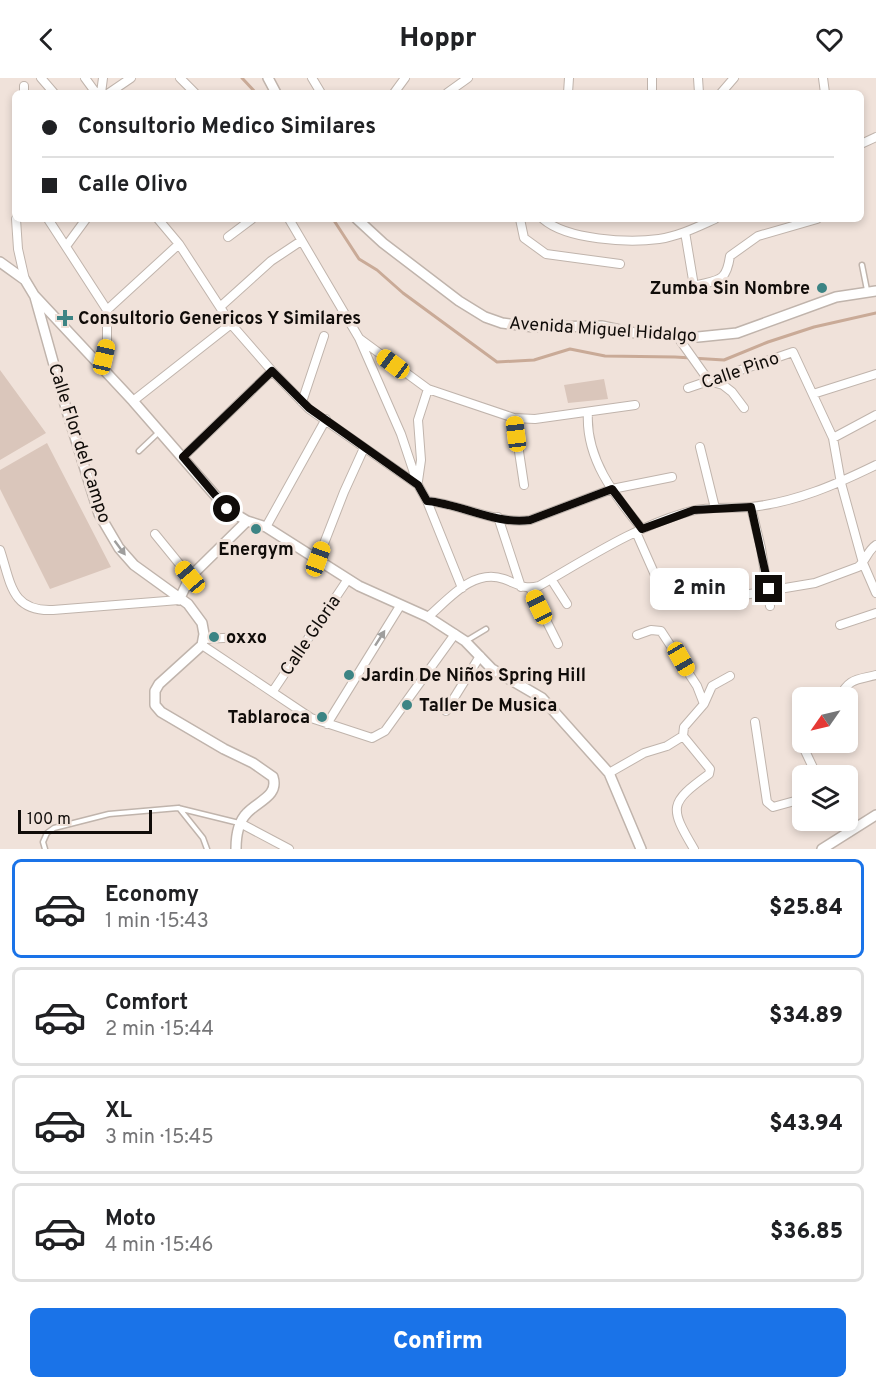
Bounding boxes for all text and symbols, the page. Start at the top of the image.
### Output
text: Hoppr [399,22,477,56]
icon: back [30,23,63,56]
icon: heart [813,23,846,56]
text: Consultorio Medico Similares [78,114,376,141]
text: Calle Olivo [78,172,188,199]
place label: Zumba Sin Nombre [650,278,810,301]
marker: Zumba Sin Nombre [815,281,829,295]
place label: Consultorio Genericos Y Similares [78,308,361,331]
marker: Consultorio Genericos Y Similares [56,309,74,327]
street label: Avenida Miguel Hidalgo [508,312,698,349]
car [91,337,117,377]
car [373,346,413,382]
street label: Calle Pino [699,347,782,395]
street label: Calle Flor del Campo [42,361,115,526]
car [505,415,527,453]
route start [213,495,240,522]
marker: Energym [249,522,263,536]
one-way arrow [114,539,126,555]
place label: Energym [218,539,294,562]
car [303,539,333,579]
car [172,557,208,597]
callout: 2 min [649,568,748,610]
route end [755,575,782,602]
text: 2 min [673,576,726,602]
car [523,587,555,627]
street label: Calle Gloria [276,591,347,681]
place label: oxxo [226,627,267,650]
marker: oxxo [207,630,221,644]
one-way arrow [374,630,385,646]
car [664,639,698,679]
place label: Jardin De Niños Spring Hill [361,665,586,688]
marker: Jardin De Niños Spring Hill [342,668,356,682]
north arrow [792,687,858,753]
map controls [792,687,858,831]
place label: Taller De Musica [419,695,557,718]
marker: Taller De Musica [400,698,414,712]
place label: Tablaroca [228,707,310,730]
marker: Tablaroca [315,710,329,724]
button: layers [792,765,858,831]
scale bar [18,807,152,834]
text: 100 m [27,810,71,830]
icon: car [33,882,87,936]
text: Economy [105,882,199,909]
text: $25.84 [769,895,843,922]
text: 1 min · 15:43 [105,909,209,935]
icon: car [33,990,87,1044]
text: Comfort [105,990,188,1017]
text: $34.89 [769,1003,843,1030]
text: 2 min · 15:44 [105,1017,214,1043]
icon: car [33,1098,87,1152]
text: XL [105,1098,132,1125]
text: $43.94 [769,1111,843,1138]
text: 3 min · 15:45 [105,1125,214,1151]
icon: car [33,1206,87,1260]
text: Moto [105,1206,156,1233]
text: $36.85 [770,1219,843,1246]
text: 4 min · 15:46 [105,1233,214,1259]
button: Confirm [30,1308,846,1377]

